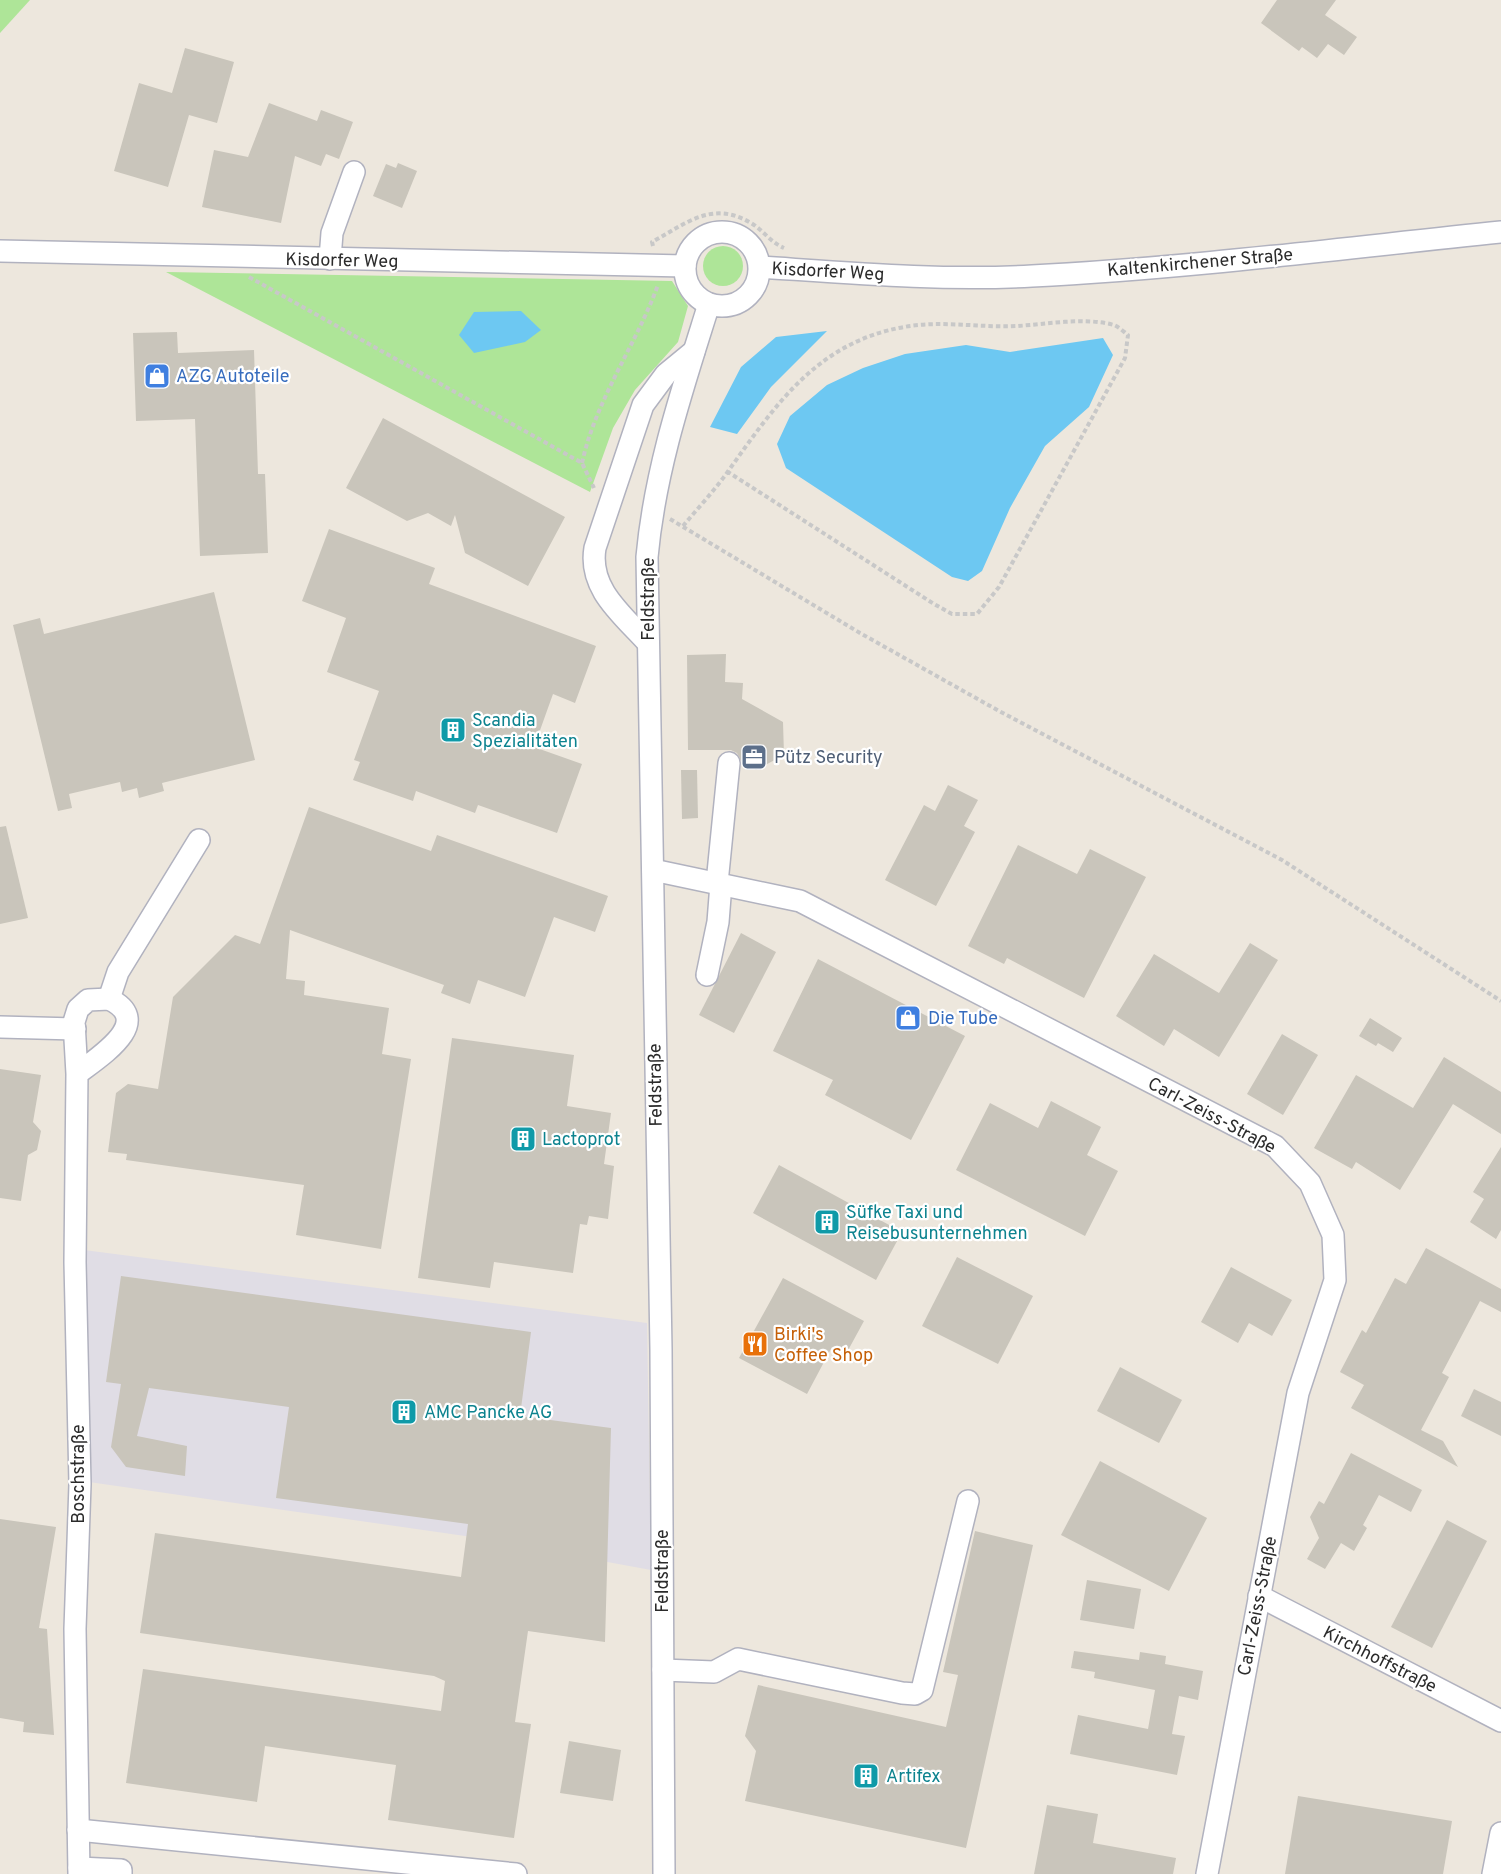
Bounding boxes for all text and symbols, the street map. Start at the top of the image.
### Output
street label: Kaltenkirchener Straße [1106,244,1294,283]
street label: Kisdorfer Weg [285,249,399,274]
street label: Kisdorfer Weg [771,258,885,287]
shop icon: AZG Autoteile [142,361,172,391]
place label: AZG Autoteile [176,366,289,389]
street label: Feldstraße [638,557,661,641]
place label: Scandia Spezialitäten [472,710,578,754]
building icon: Scandia Spezialitäten [438,715,468,745]
office icon: Pütz Security [739,742,769,772]
place label: Pütz Security [774,747,882,770]
shop icon: Die Tube [893,1003,923,1033]
place label: Die Tube [928,1008,998,1031]
street label: Feldstraße [644,1043,669,1127]
street label: Carl-Zeiss-Straße [1143,1073,1279,1160]
building icon: Lactoprot [508,1124,538,1154]
place label: Lactoprot [542,1129,621,1152]
place label: Süfke Taxi und Reisebusunternehmen [846,1202,1028,1246]
building icon: Süfke Taxi und Reisebusunternehmen [812,1207,842,1237]
place label: Birki's Coffee Shop [774,1324,873,1368]
restaurant icon: Birki's Coffee Shop [740,1329,770,1359]
building icon: AMC Pancke AG [389,1397,419,1427]
place label: AMC Pancke AG [424,1402,552,1425]
street label: Boschstraße [68,1424,91,1524]
street label: Feldstraße [652,1529,675,1613]
street label: Carl-Zeiss-Straße [1234,1534,1283,1678]
street label: Kirchhoffstraße [1319,1622,1440,1699]
building icon: Artifex [851,1761,881,1791]
place label: Artifex [886,1766,941,1789]

